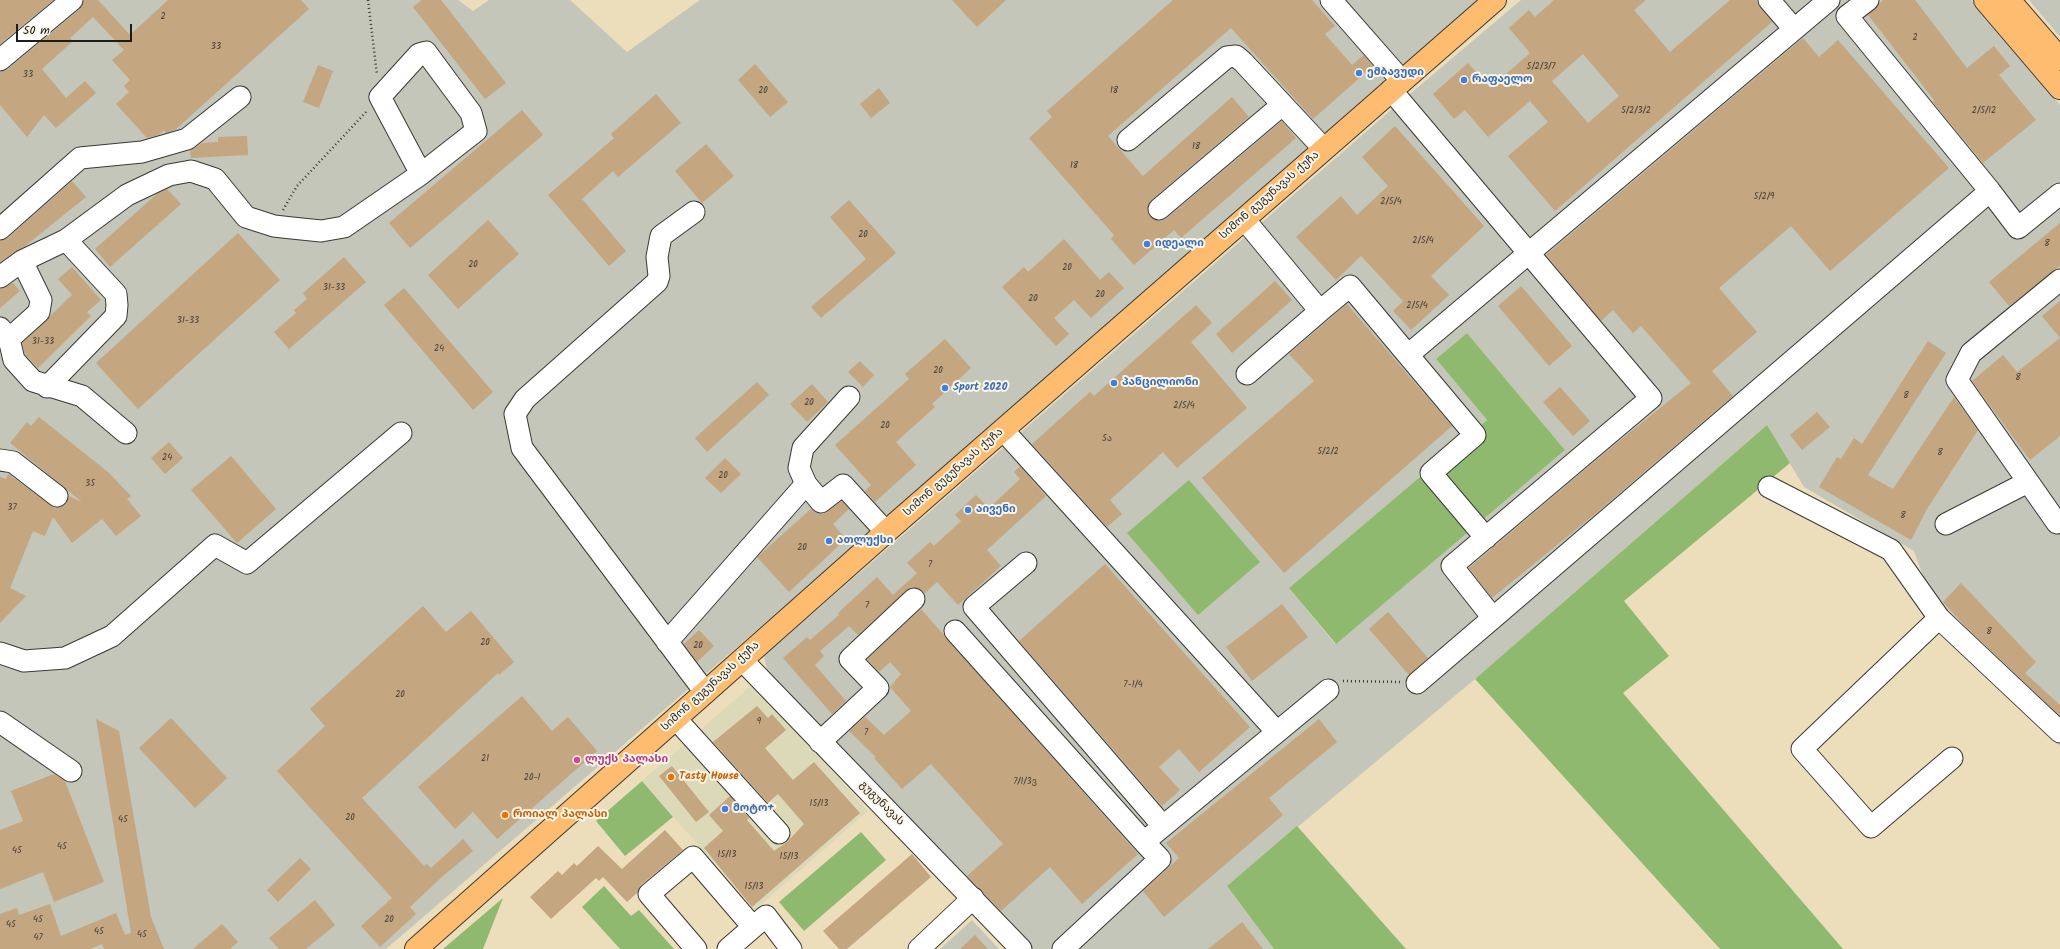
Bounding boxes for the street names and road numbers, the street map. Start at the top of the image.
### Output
street label: სიმონ გუგუნავას ქუჩა [1218,149,1322,243]
street label: სიმონ გუგუნავას ქუჩა [902,426,1006,520]
street label: სიმონ გუგუნავას ქუჩა [659,640,763,734]
street label: გუგუნავას [856,779,906,829]

